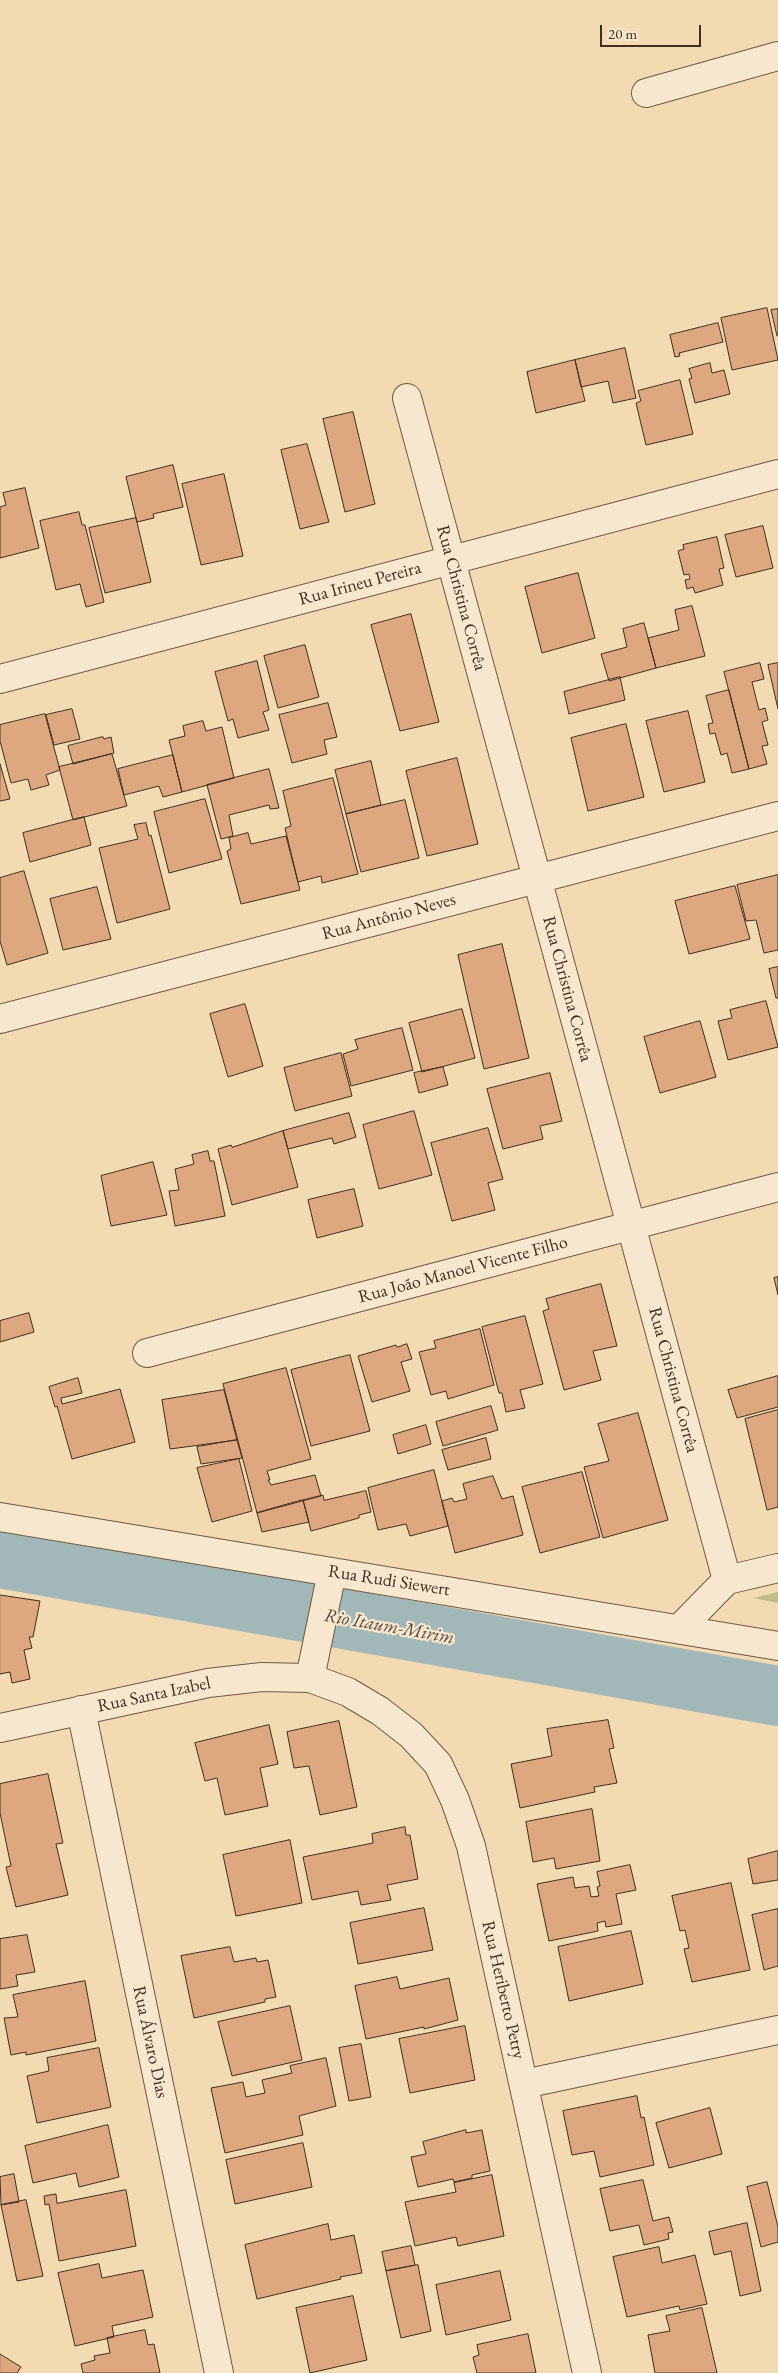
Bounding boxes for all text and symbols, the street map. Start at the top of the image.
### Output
scale bar [603,15,704,47]
text: 20 m [608,24,637,43]
street label: Rua Christina Corrêa [431,523,491,673]
street label: Rua Irineu Pereira [296,557,424,611]
street label: Rua Antônio Neves [320,889,458,945]
street label: Rua Christina Corrêa [537,914,597,1064]
street label: Rua João Manoel Vicente Filho [356,1232,570,1308]
street label: Rua Christina Corrêa [643,1305,703,1455]
street label: Rua Rudi Siewert [327,1561,451,1601]
water label: Rio Itaum-Mirim [322,1604,456,1650]
street label: Rua Santa Izabel [95,1672,213,1718]
street label: Rua Heriberto Petry [477,1919,529,2061]
street label: Rua Álvaro Dias [128,1984,172,2100]

